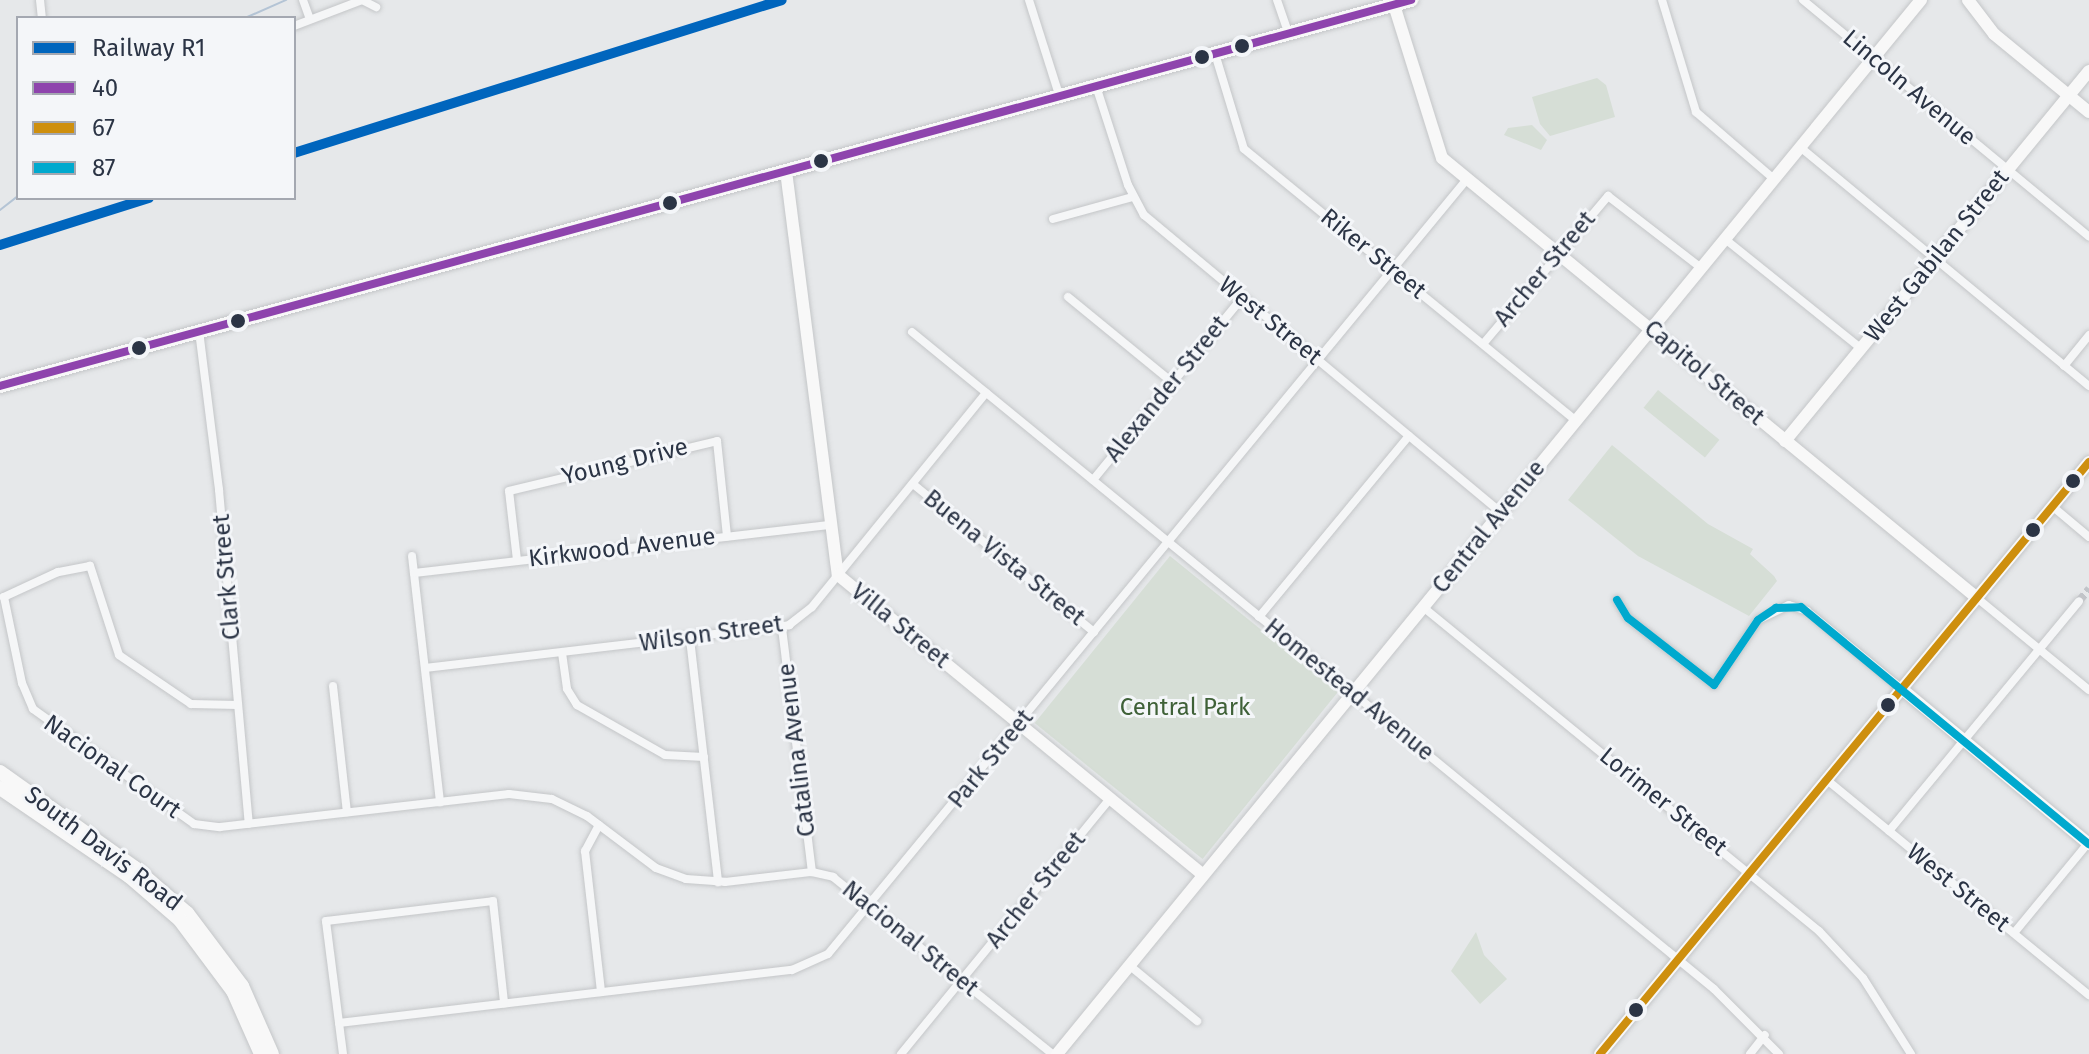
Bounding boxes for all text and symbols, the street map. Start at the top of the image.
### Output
legend [16,16,296,200]
street label: Lincoln Avenue [1837,24,1981,152]
text: Railway R1 [92,34,206,62]
unlabelled marker [1234,38,1250,54]
unlabelled marker [1194,49,1210,65]
text: 40 [92,74,118,102]
text: 67 [92,114,115,142]
unlabelled marker [813,153,829,169]
text: 87 [92,154,116,182]
street label: West Gabilan Street [1859,164,2015,348]
unlabelled marker [662,195,678,211]
street label: Riker Street [1315,203,1431,305]
street label: Archer Street [1488,205,1602,333]
street label: West Street [1213,271,1327,371]
street label: Alexander Street [1099,310,1235,468]
unlabelled marker [230,313,246,329]
street label: Capitol Street [1638,314,1770,432]
unlabelled marker [131,340,147,356]
street label: Young Drive [559,432,691,492]
street label: Central Avenue [1427,455,1551,599]
unlabelled marker [2065,473,2081,489]
street label: Buena Vista Street [917,484,1091,632]
street label: Clark Street [207,513,247,641]
street label: Kirkwood Avenue [527,522,717,574]
unlabelled marker [2025,522,2041,538]
street label: Villa Street [845,577,955,675]
street label: Wilson Street [638,610,784,658]
street label: Homestead Avenue [1258,613,1440,767]
street label: Catalina Avenue [772,662,822,838]
park label: Central Park [1120,694,1250,722]
unlabelled marker [1880,697,1896,713]
street label: Park Street [942,704,1040,814]
street label: Nacional Court [38,709,186,825]
street label: Lorimer Street [1593,742,1733,862]
street label: South Davis Road [19,780,187,918]
street label: Archer Street [980,826,1092,954]
street label: West Street [1901,838,2015,938]
street label: Nacional Street [836,875,984,1003]
unlabelled marker [1628,1002,1644,1018]

